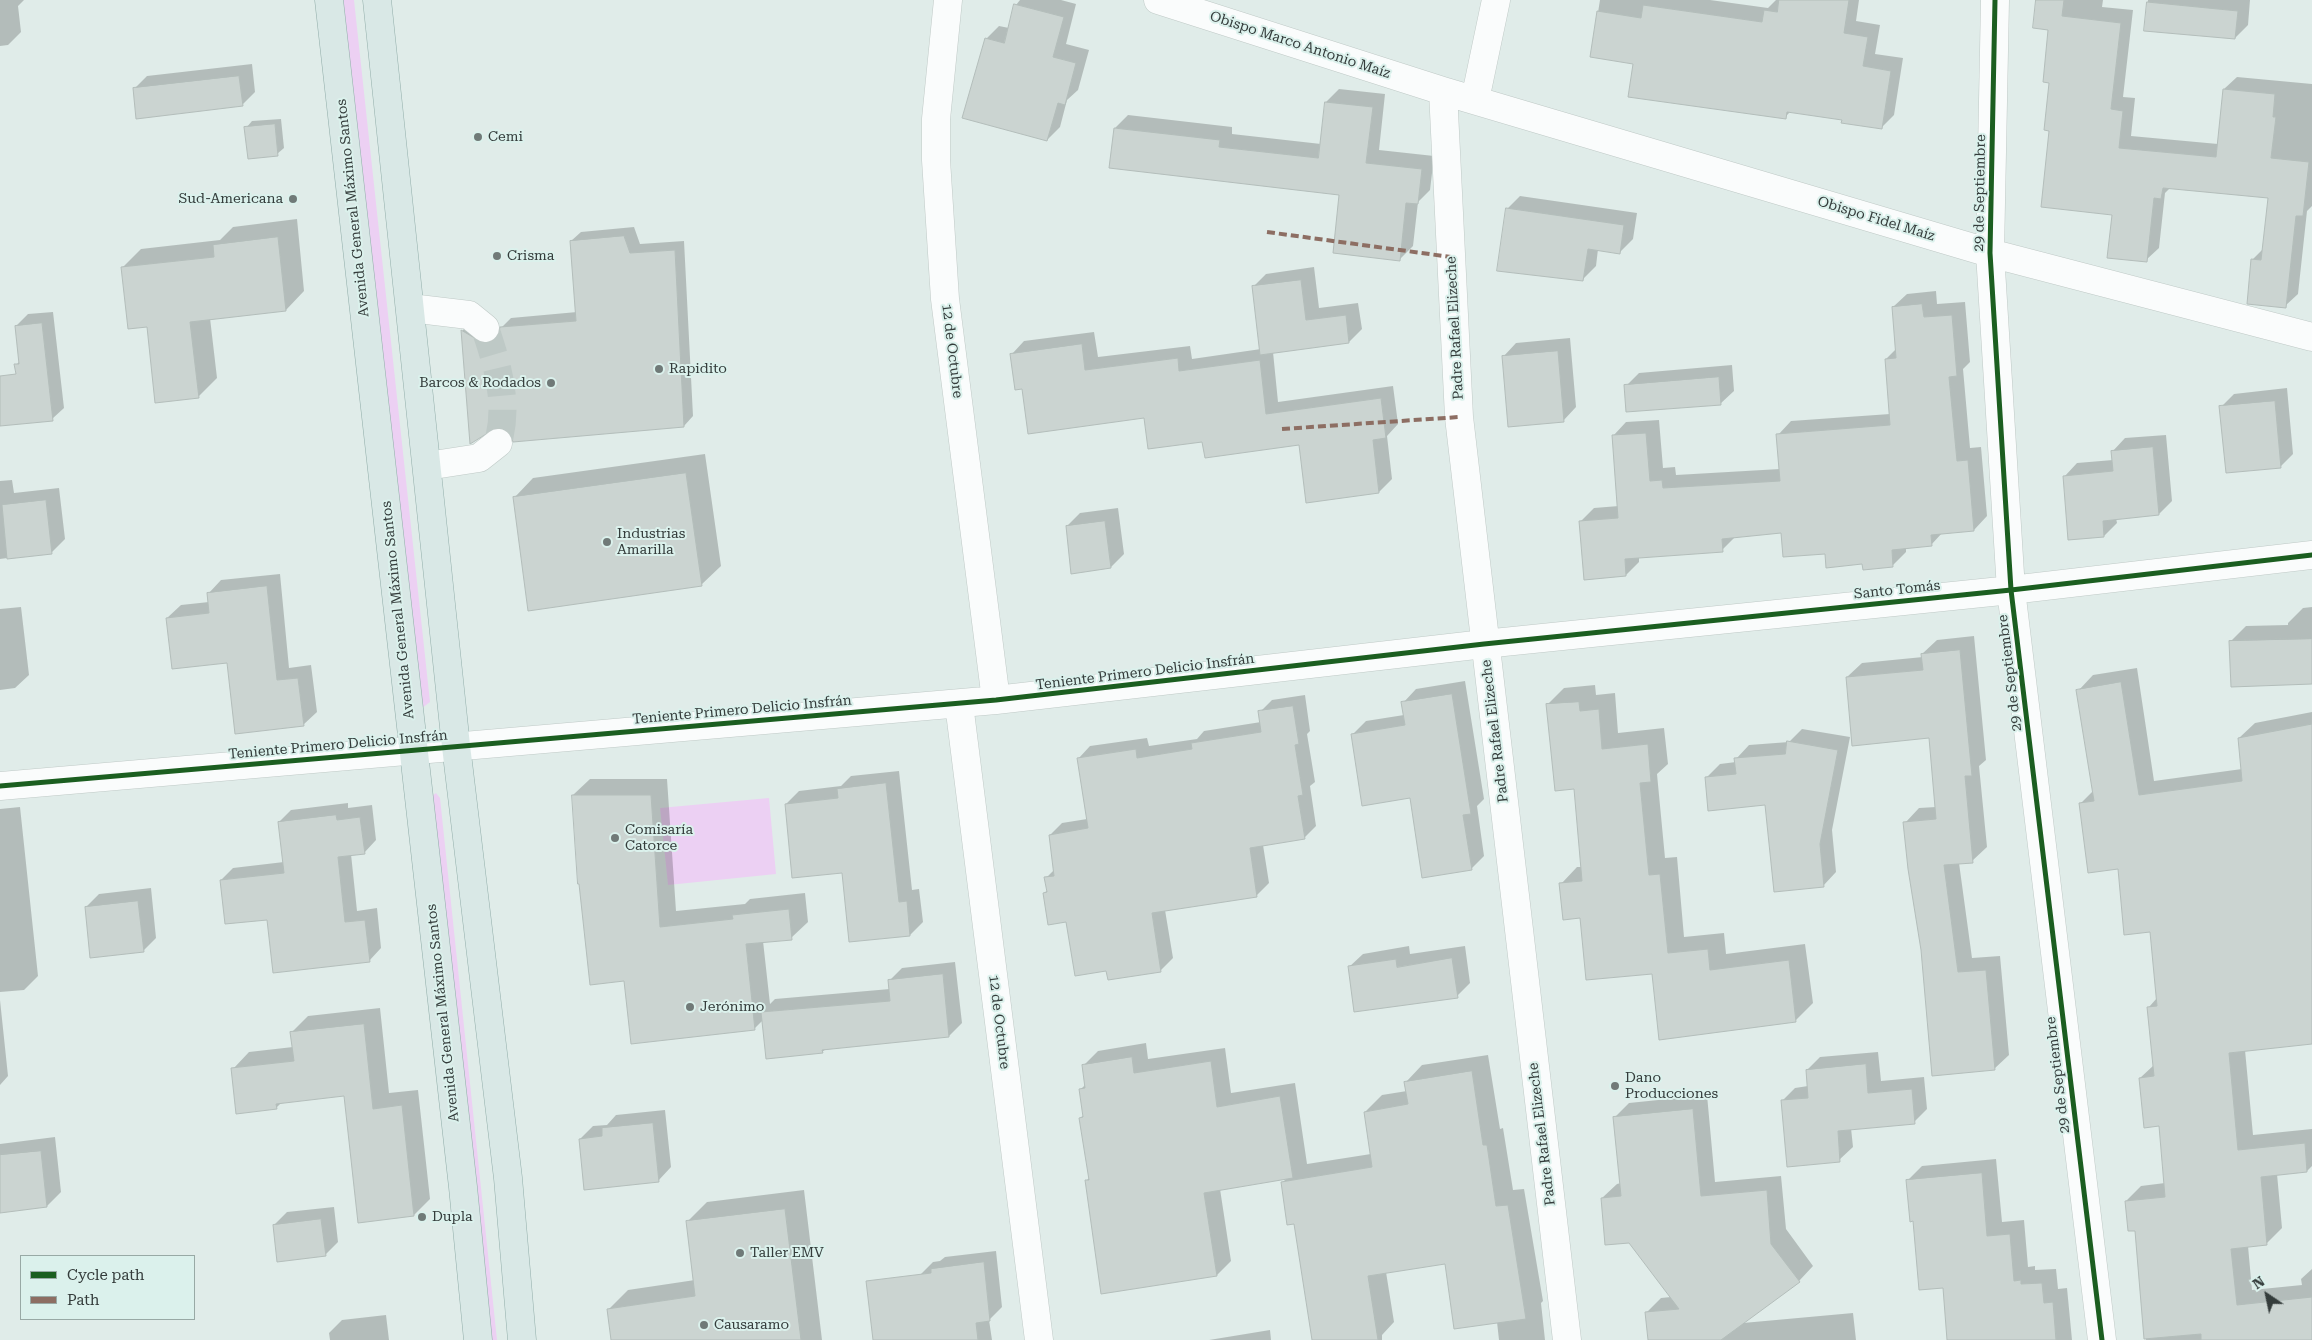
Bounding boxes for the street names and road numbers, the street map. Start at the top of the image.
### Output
street label: Obispo Marco Antonio Maíz [1208,8,1392,82]
street label: Avenida General Máximo Santos [333,98,373,318]
street label: 29 de Septiembre [1971,134,1989,252]
street label: Obispo Fidel Maíz [1815,193,1937,245]
street label: Padre Rafael Elizeche [1443,256,1467,400]
street label: 12 de Octubre [938,303,966,399]
street label: Avenida General Máximo Santos [378,500,418,720]
street label: Santo Tomás [1853,577,1941,603]
street label: 29 de Septiembre [1995,614,2025,732]
street label: Teniente Primero Delicio Insfrán [1035,650,1255,694]
street label: Padre Rafael Elizeche [1478,659,1512,803]
street label: Teniente Primero Delicio Insfrán [632,692,852,728]
street label: Teniente Primero Delicio Insfrán [228,727,448,763]
street label: Avenida General Máximo Santos [423,903,463,1123]
street label: 12 de Octubre [985,974,1013,1070]
street label: 29 de Septiembre [2043,1016,2073,1134]
street label: Padre Rafael Elizeche [1525,1062,1559,1206]

